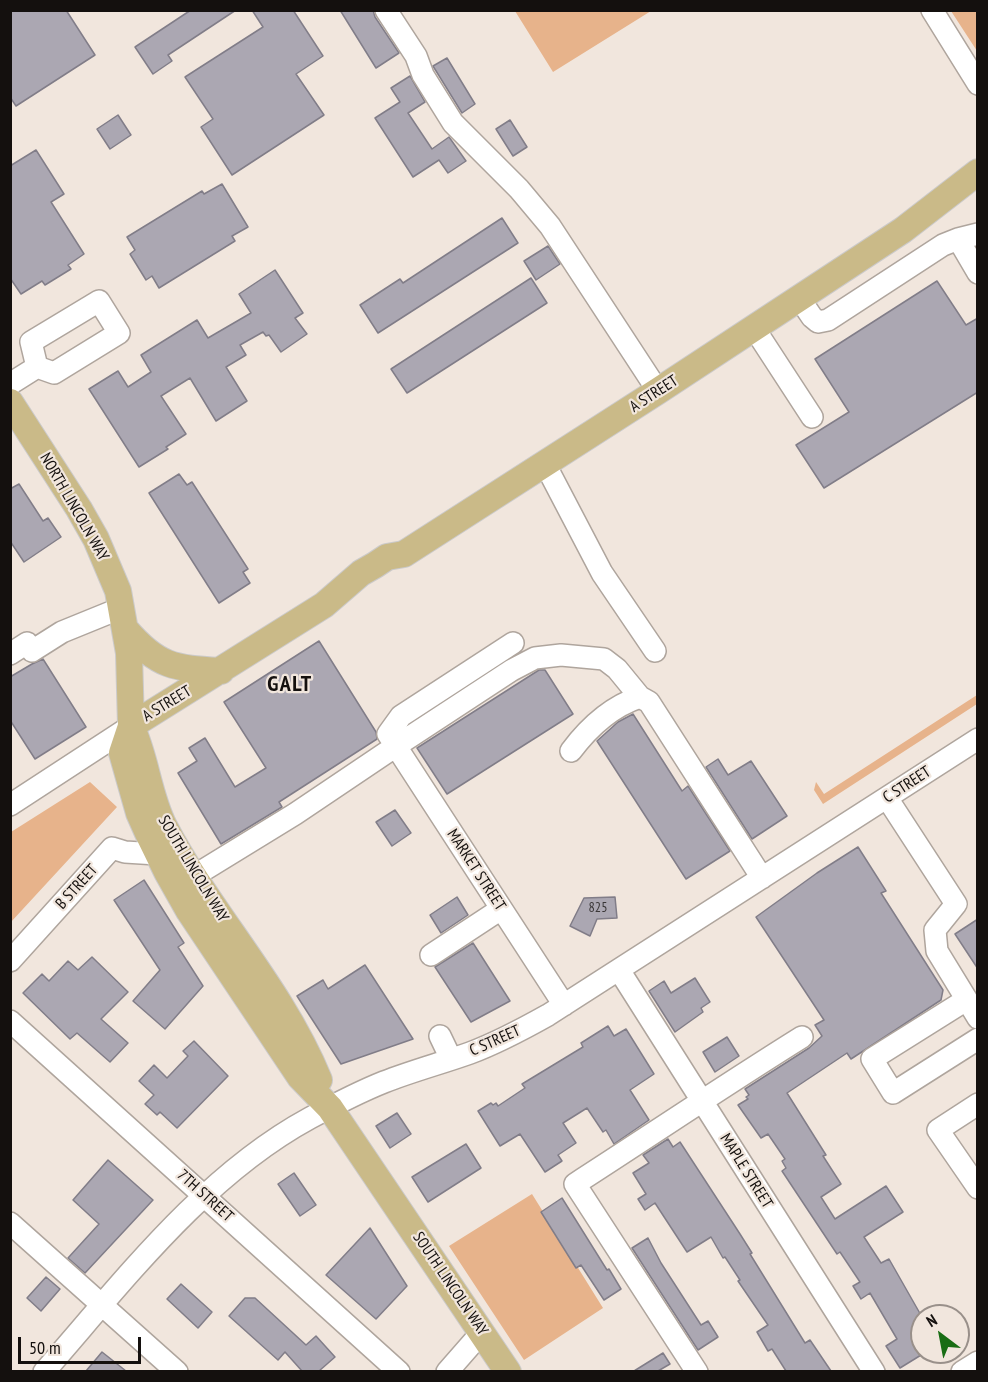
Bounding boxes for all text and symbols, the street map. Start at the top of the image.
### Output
street label: A STREET [626,371,682,417]
street label: NORTH LINCOLN WAY [35,450,113,564]
district label: GALT [267,672,313,698]
street label: A STREET [139,682,195,726]
street label: C STREET [879,762,935,808]
street label: SOUTH LINCOLN WAY [154,812,232,926]
street label: MARKET STREET [443,826,509,914]
street label: B STREET [52,861,102,913]
house number: 825 [589,900,607,916]
street label: C STREET [467,1021,523,1061]
street label: MAPLE STREET [715,1130,777,1212]
street label: 7TH STREET [173,1166,237,1226]
street label: SOUTH LINCOLN WAY [408,1229,492,1339]
north arrow [910,1304,970,1364]
text: N [923,1310,940,1331]
scale bar [21,1325,144,1363]
text: 50 m [29,1336,61,1359]

